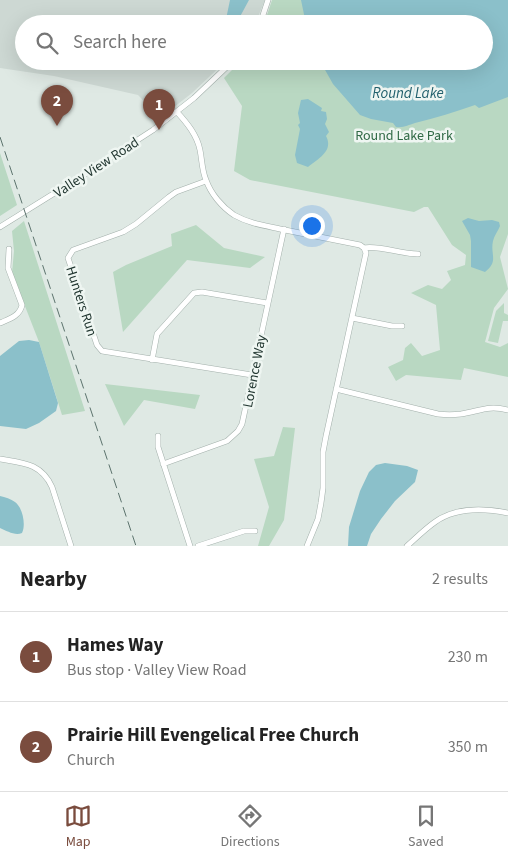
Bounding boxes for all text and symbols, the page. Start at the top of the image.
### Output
search box [15,15,493,70]
icon: search [33,29,61,57]
text: Search here [73,29,167,56]
water label: Round Lake [372,83,444,104]
pin: 2 [41,85,73,126]
pin: 1 [143,89,175,130]
park label: Round Lake Park [355,126,453,146]
street label: Valley View Road [50,133,143,203]
your location [299,213,325,239]
street label: Hunters Run [60,264,102,339]
street label: Lorence Way [238,333,272,409]
text: Nearby [20,564,87,594]
text: 2 results [432,568,488,590]
text: Hames Way [67,632,163,659]
text: 1 [32,646,40,668]
text: 230 m [448,646,488,668]
text: Bus stop · Valley View Road [67,659,247,681]
text: Prairie Hill Evengelical Free Church [67,722,359,749]
text: 2 [32,736,40,758]
text: 350 m [448,736,488,758]
text: Church [67,749,115,771]
tab: Map [64,802,92,852]
tab: Directions [220,802,280,852]
tab: Saved [408,802,444,852]

